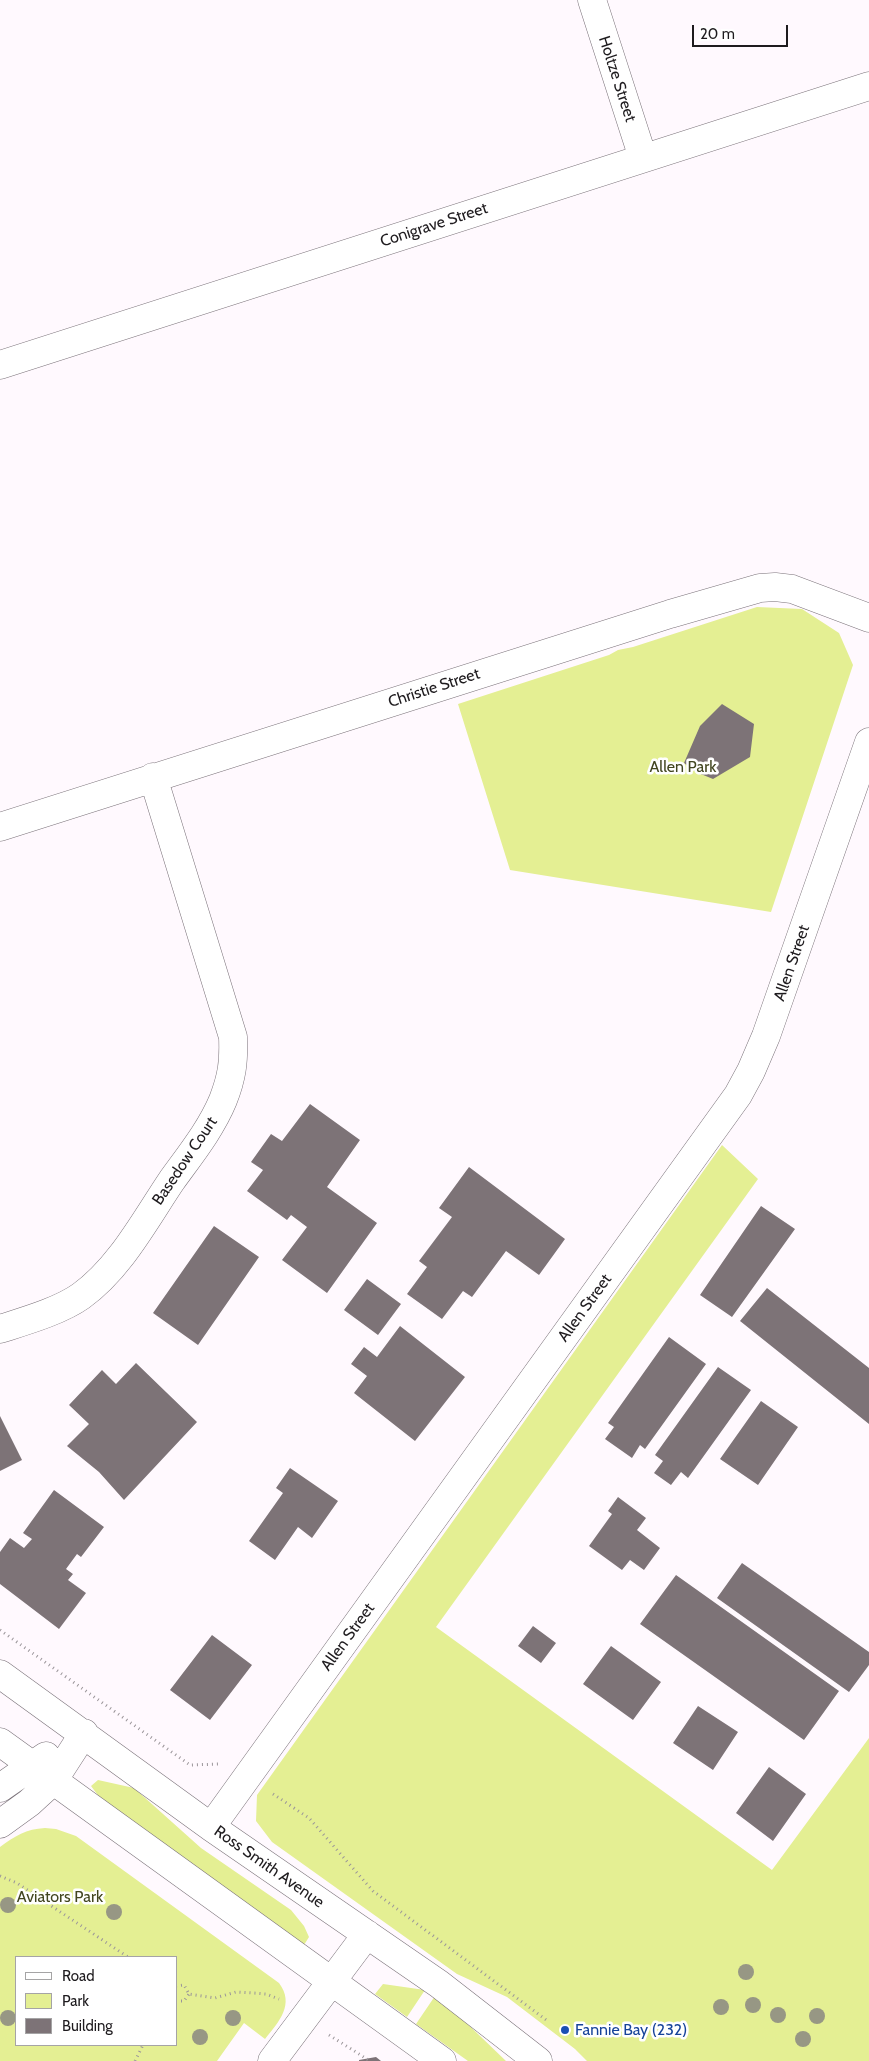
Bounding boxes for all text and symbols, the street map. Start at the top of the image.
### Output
scale bar [694,15,790,47]
text: 20 m [700,25,735,43]
street label: Holtze Street [594,34,640,124]
street label: Conigrave Street [378,199,490,251]
street label: Christie Street [386,664,482,712]
park label: Allen Park [650,757,716,777]
street label: Allen Street [770,922,814,1004]
street label: Basedow Court [148,1113,222,1209]
street label: Allen Street [554,1270,616,1346]
street label: Allen Street [317,1599,379,1675]
street label: Ross Smith Avenue [210,1822,328,1912]
park label: Aviators Park [17,1887,103,1907]
legend [15,1956,178,2046]
text: Road [62,1967,95,1985]
text: Park [62,1992,89,2010]
text: Building [62,2017,113,2035]
place label: Fannie Bay (232) [575,2020,687,2040]
marker: Fannie Bay (232) [559,2024,571,2036]

